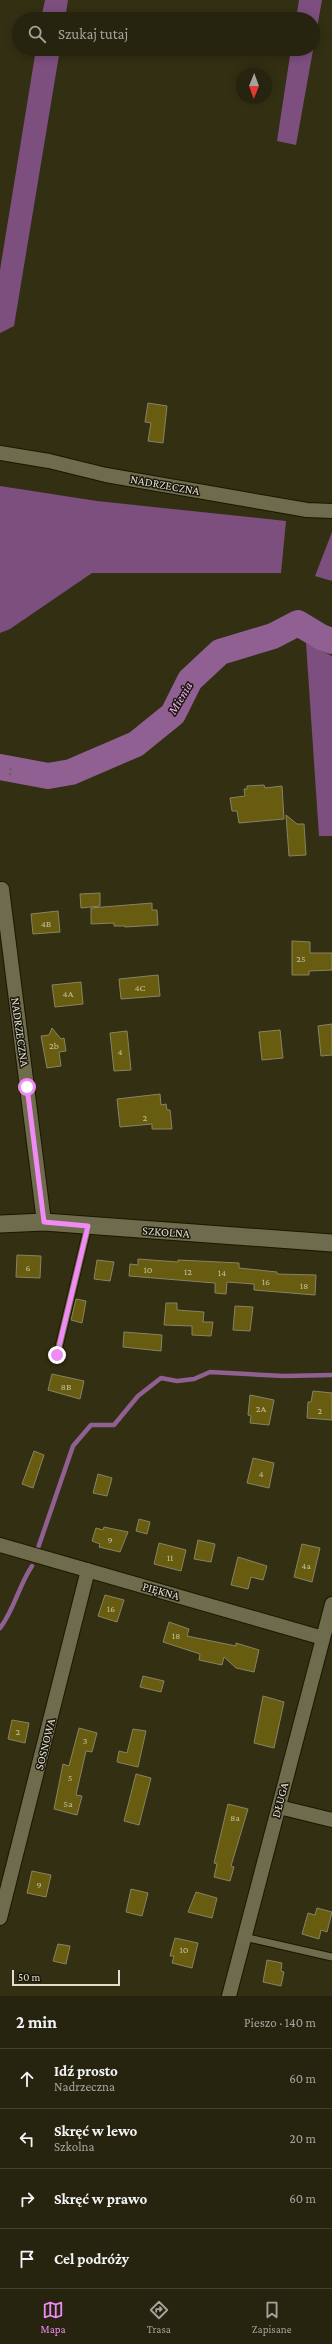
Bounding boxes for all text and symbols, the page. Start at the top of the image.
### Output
search box [12,12,320,56]
icon: search [26,23,48,45]
text: Szukaj tutaj [58,26,128,42]
north arrow [236,68,272,104]
street label: NADRZECZNA [129,472,201,498]
water label: Mienia [164,679,196,718]
house number: 4B [41,918,52,929]
house number: 25 [296,953,306,964]
house number: 4C [134,982,146,993]
house number: 4A [63,988,74,999]
street label: NADRZECZNA [8,996,32,1068]
house number: 2b [49,1040,59,1051]
house number: 4 [117,1046,123,1057]
route start [18,1078,36,1096]
house number: 2 [143,1112,148,1123]
street label: SZKOLNA [142,1223,190,1241]
house number: 6 [25,1262,31,1273]
house number: 10 [144,1264,153,1275]
house number: 12 [184,1266,192,1277]
house number: 14 [218,1267,226,1278]
house number: 16 [262,1276,270,1287]
house number: 18 [300,1280,308,1291]
route end [48,1346,66,1364]
house number: 8B [61,1381,72,1392]
house number: 2A [256,1403,267,1414]
house number: 2 [318,1405,323,1416]
house number: 4 [258,1468,264,1479]
house number: 9 [107,1534,113,1545]
house number: 11 [167,1552,173,1563]
house number: 4a [301,1560,311,1571]
street label: PIĘKNA [141,1579,181,1603]
house number: 16 [107,1603,115,1614]
house number: 18 [172,1630,180,1641]
street label: SOSNOWA [32,1717,58,1771]
house number: 2 [16,1726,21,1737]
house number: 3 [83,1735,88,1746]
house number: 5 [68,1772,73,1783]
street label: DŁUGA [269,1781,291,1819]
house number: 5a [63,1798,73,1809]
house number: 8a [230,1812,240,1823]
house number: 9 [36,1879,42,1890]
house number: 10 [180,1944,189,1955]
scale bar [12,1968,120,1987]
text: 50 m [18,1971,40,1983]
text: 2 min [16,2013,57,2032]
text: Pieszo · 140 m [244,2015,316,2030]
text: Idź prosto [54,2063,118,2079]
icon: ahead [16,2068,38,2090]
text: 60 m [289,2071,316,2086]
text: Nadrzeczna [54,2079,115,2094]
text: Skręć w lewo [54,2123,137,2139]
icon: left [16,2128,38,2150]
text: 20 m [290,2131,316,2146]
text: Szkolna [54,2139,95,2154]
icon: right [16,2188,38,2210]
text: Skręć w prawo [54,2191,147,2207]
text: 60 m [289,2191,316,2206]
icon: arrive [16,2248,38,2270]
text: Cel podróży [54,2251,129,2267]
tab: Mapa [41,2299,66,2335]
tab: Trasa [147,2299,171,2335]
tab: Zapisane [252,2299,291,2335]

